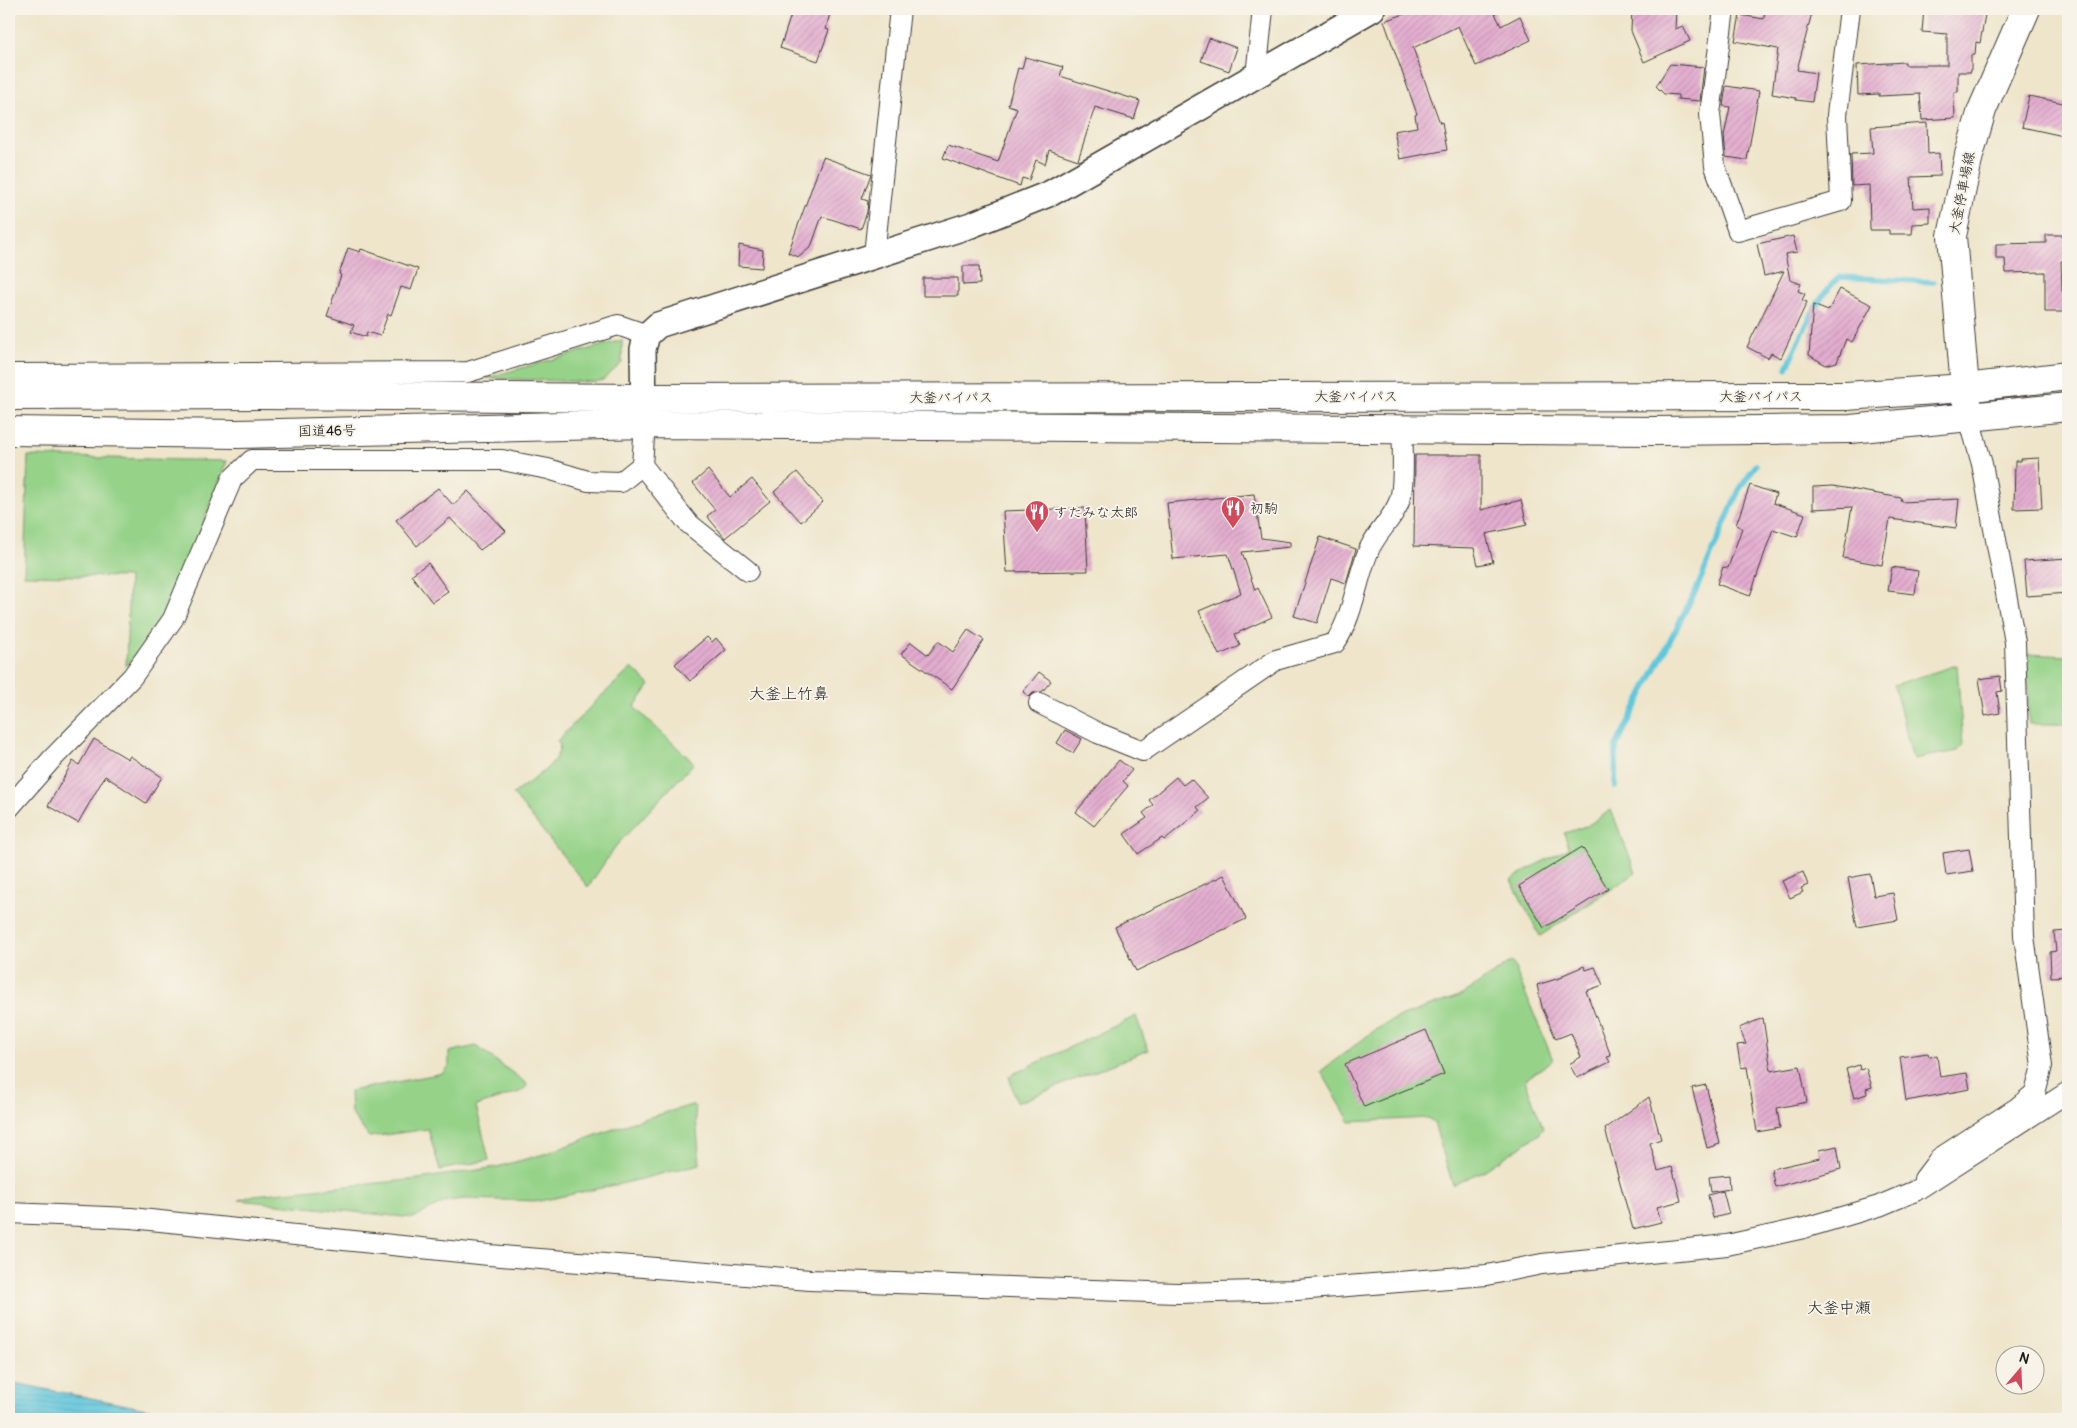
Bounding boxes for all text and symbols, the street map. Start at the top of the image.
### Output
street label: 大釜停車場線 [1946,150,1978,236]
street label: 大釜バイパス [1314,388,1398,405]
street label: 大釜バイパス [1719,388,1803,405]
street label: 大釜バイパス [909,389,993,406]
street label: 国道46号 [298,422,356,440]
restaurant icon: 初駒 [1220,495,1246,529]
restaurant icon: すたみな太郎 [1024,499,1050,533]
place label: 初駒 [1250,500,1278,517]
place label: すたみな太郎 [1054,504,1138,521]
district label: 大釜上竹鼻 [749,684,829,704]
district label: 大釜中瀬 [1807,1298,1871,1318]
north arrow [1994,1346,2044,1396]
text: N [2017,1349,2031,1368]

